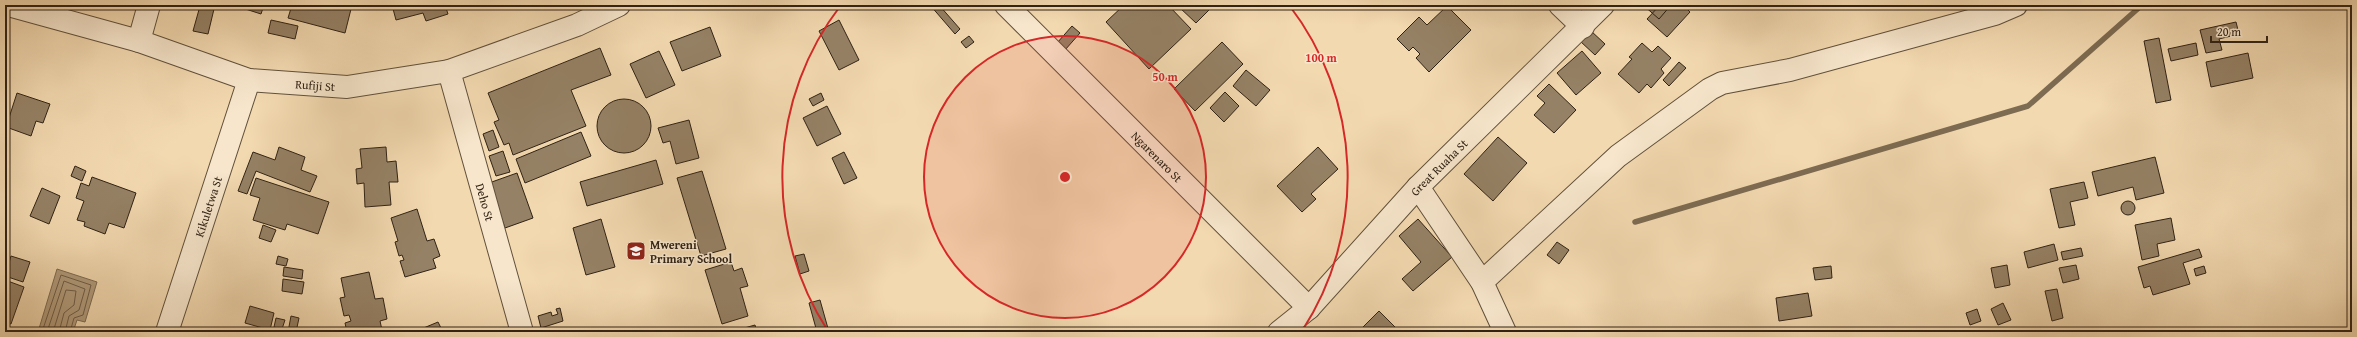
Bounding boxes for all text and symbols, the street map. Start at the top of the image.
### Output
scale bar [2211,18,2267,44]
text: 20 m [2217,23,2241,40]
text: 100 m [1305,49,1338,66]
text: 50 m [1152,68,1178,85]
street label: Rufiji St [295,75,337,95]
street label: Ngarenaro St [1128,127,1187,186]
street label: Great Ruaha St [1406,134,1471,199]
centre of rings [1058,170,1072,184]
street label: Kikuletwa St [190,173,226,239]
street label: Deho St [472,181,499,224]
place label: Mwereni Primary School [650,236,732,267]
school or university icon: Mwereni Primary School [625,240,647,262]

